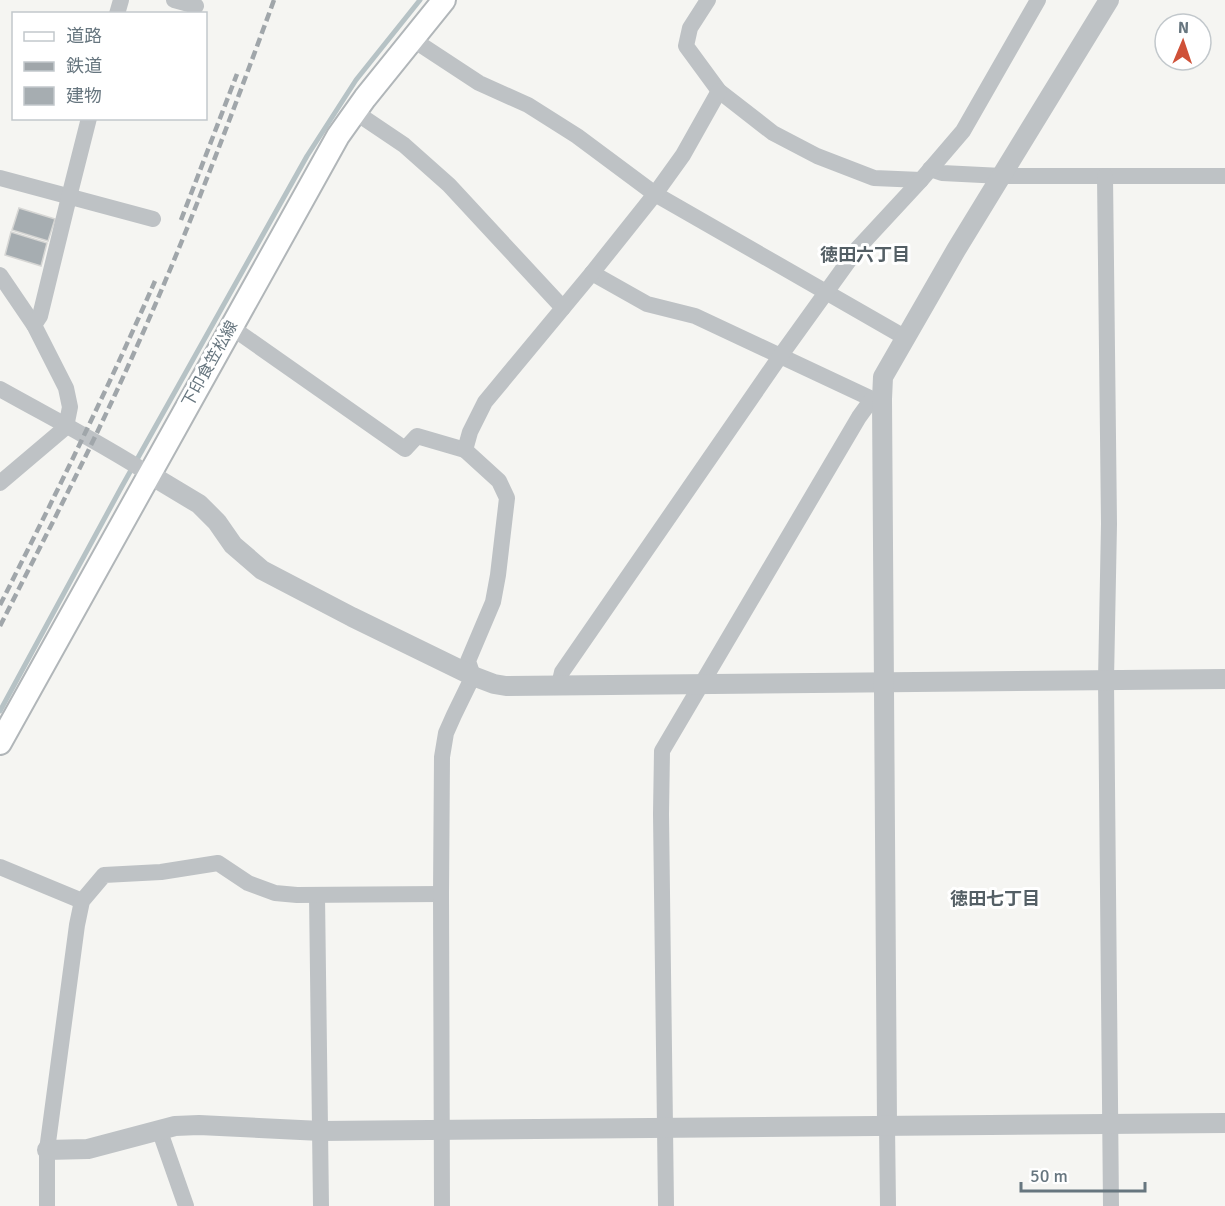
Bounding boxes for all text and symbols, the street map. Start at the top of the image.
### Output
legend [12,12,207,120]
north arrow [1153,12,1213,72]
text: N [1178,18,1189,38]
text: 道路 [66,25,102,47]
text: 鉄道 [66,55,102,77]
text: 建物 [66,85,102,107]
district label: 徳田六丁目 [820,244,910,266]
street label: 下印食笠松線 [178,317,242,411]
district label: 徳田七丁目 [950,888,1040,910]
scale bar [1021,1155,1146,1193]
text: 50 m [1030,1165,1068,1187]

